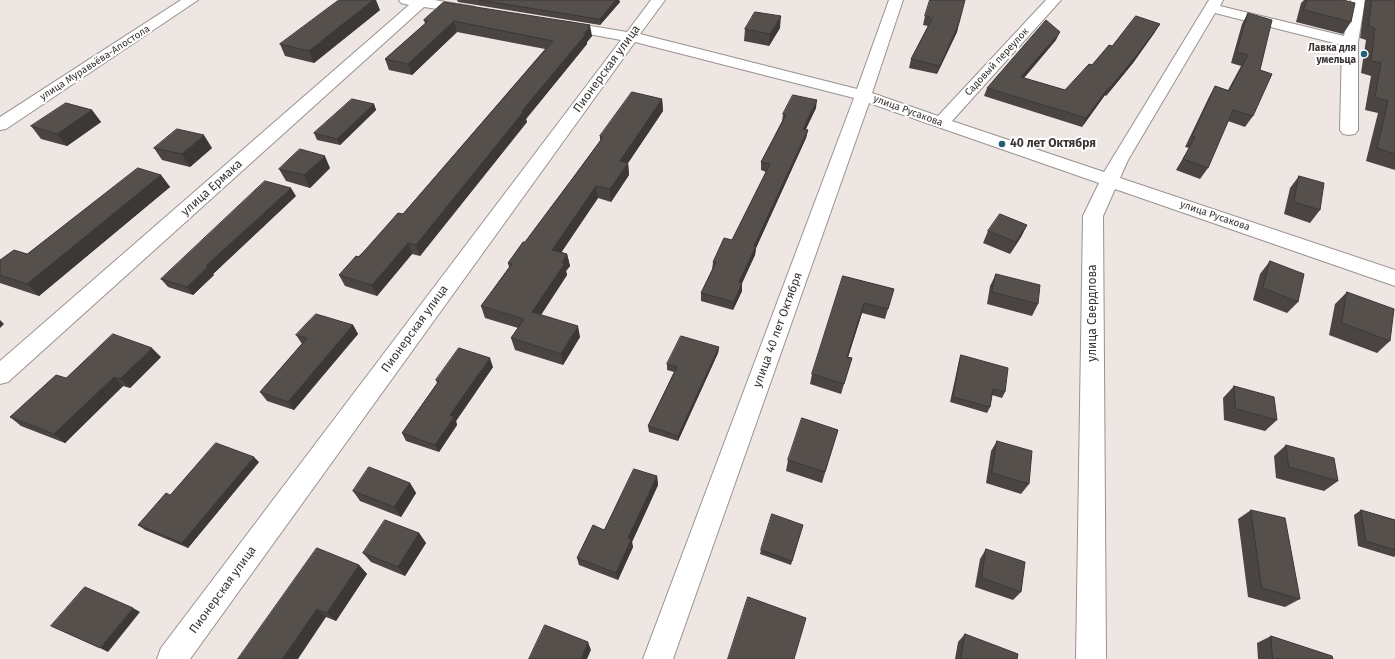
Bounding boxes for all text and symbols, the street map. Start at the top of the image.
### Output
street label: Пионерская улица [570,22,644,116]
street label: улица Муравьёва-Апостола [38,23,152,103]
street label: Садовый переулок [963,26,1031,98]
place label: Лавка для умельца [1308,42,1356,66]
marker: Лавка для умельца [1359,49,1369,59]
street label: улица Русакова [872,93,944,129]
place label: 40 лет Октября [1010,137,1096,151]
marker: 40 лет Октября [997,139,1007,149]
street label: улица Ермака [178,157,246,219]
street label: улица Русакова [1178,198,1252,234]
street label: улица Свердлова [1086,264,1100,362]
street label: улица 40 лет Октября [750,270,806,390]
street label: Пионерская улица [378,282,452,376]
street label: Пионерская улица [186,543,260,637]

